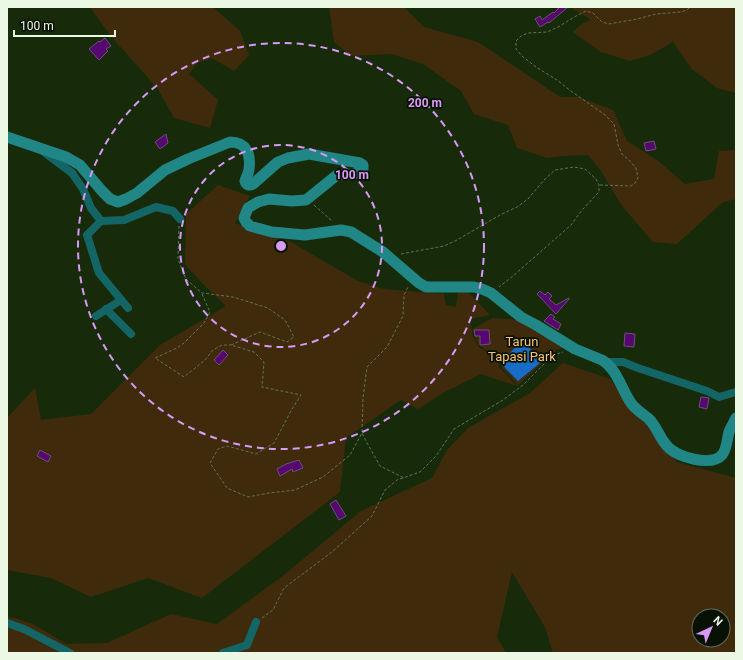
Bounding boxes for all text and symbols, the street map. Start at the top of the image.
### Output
scale bar [14,12,115,38]
text: 100 m [20,19,54,33]
text: 200 m [408,96,442,110]
text: 100 m [335,168,369,182]
centre of rings [274,239,288,253]
park label: Tarun Tapasi Park [488,334,556,364]
north arrow [691,608,731,648]
text: N [710,614,725,629]

